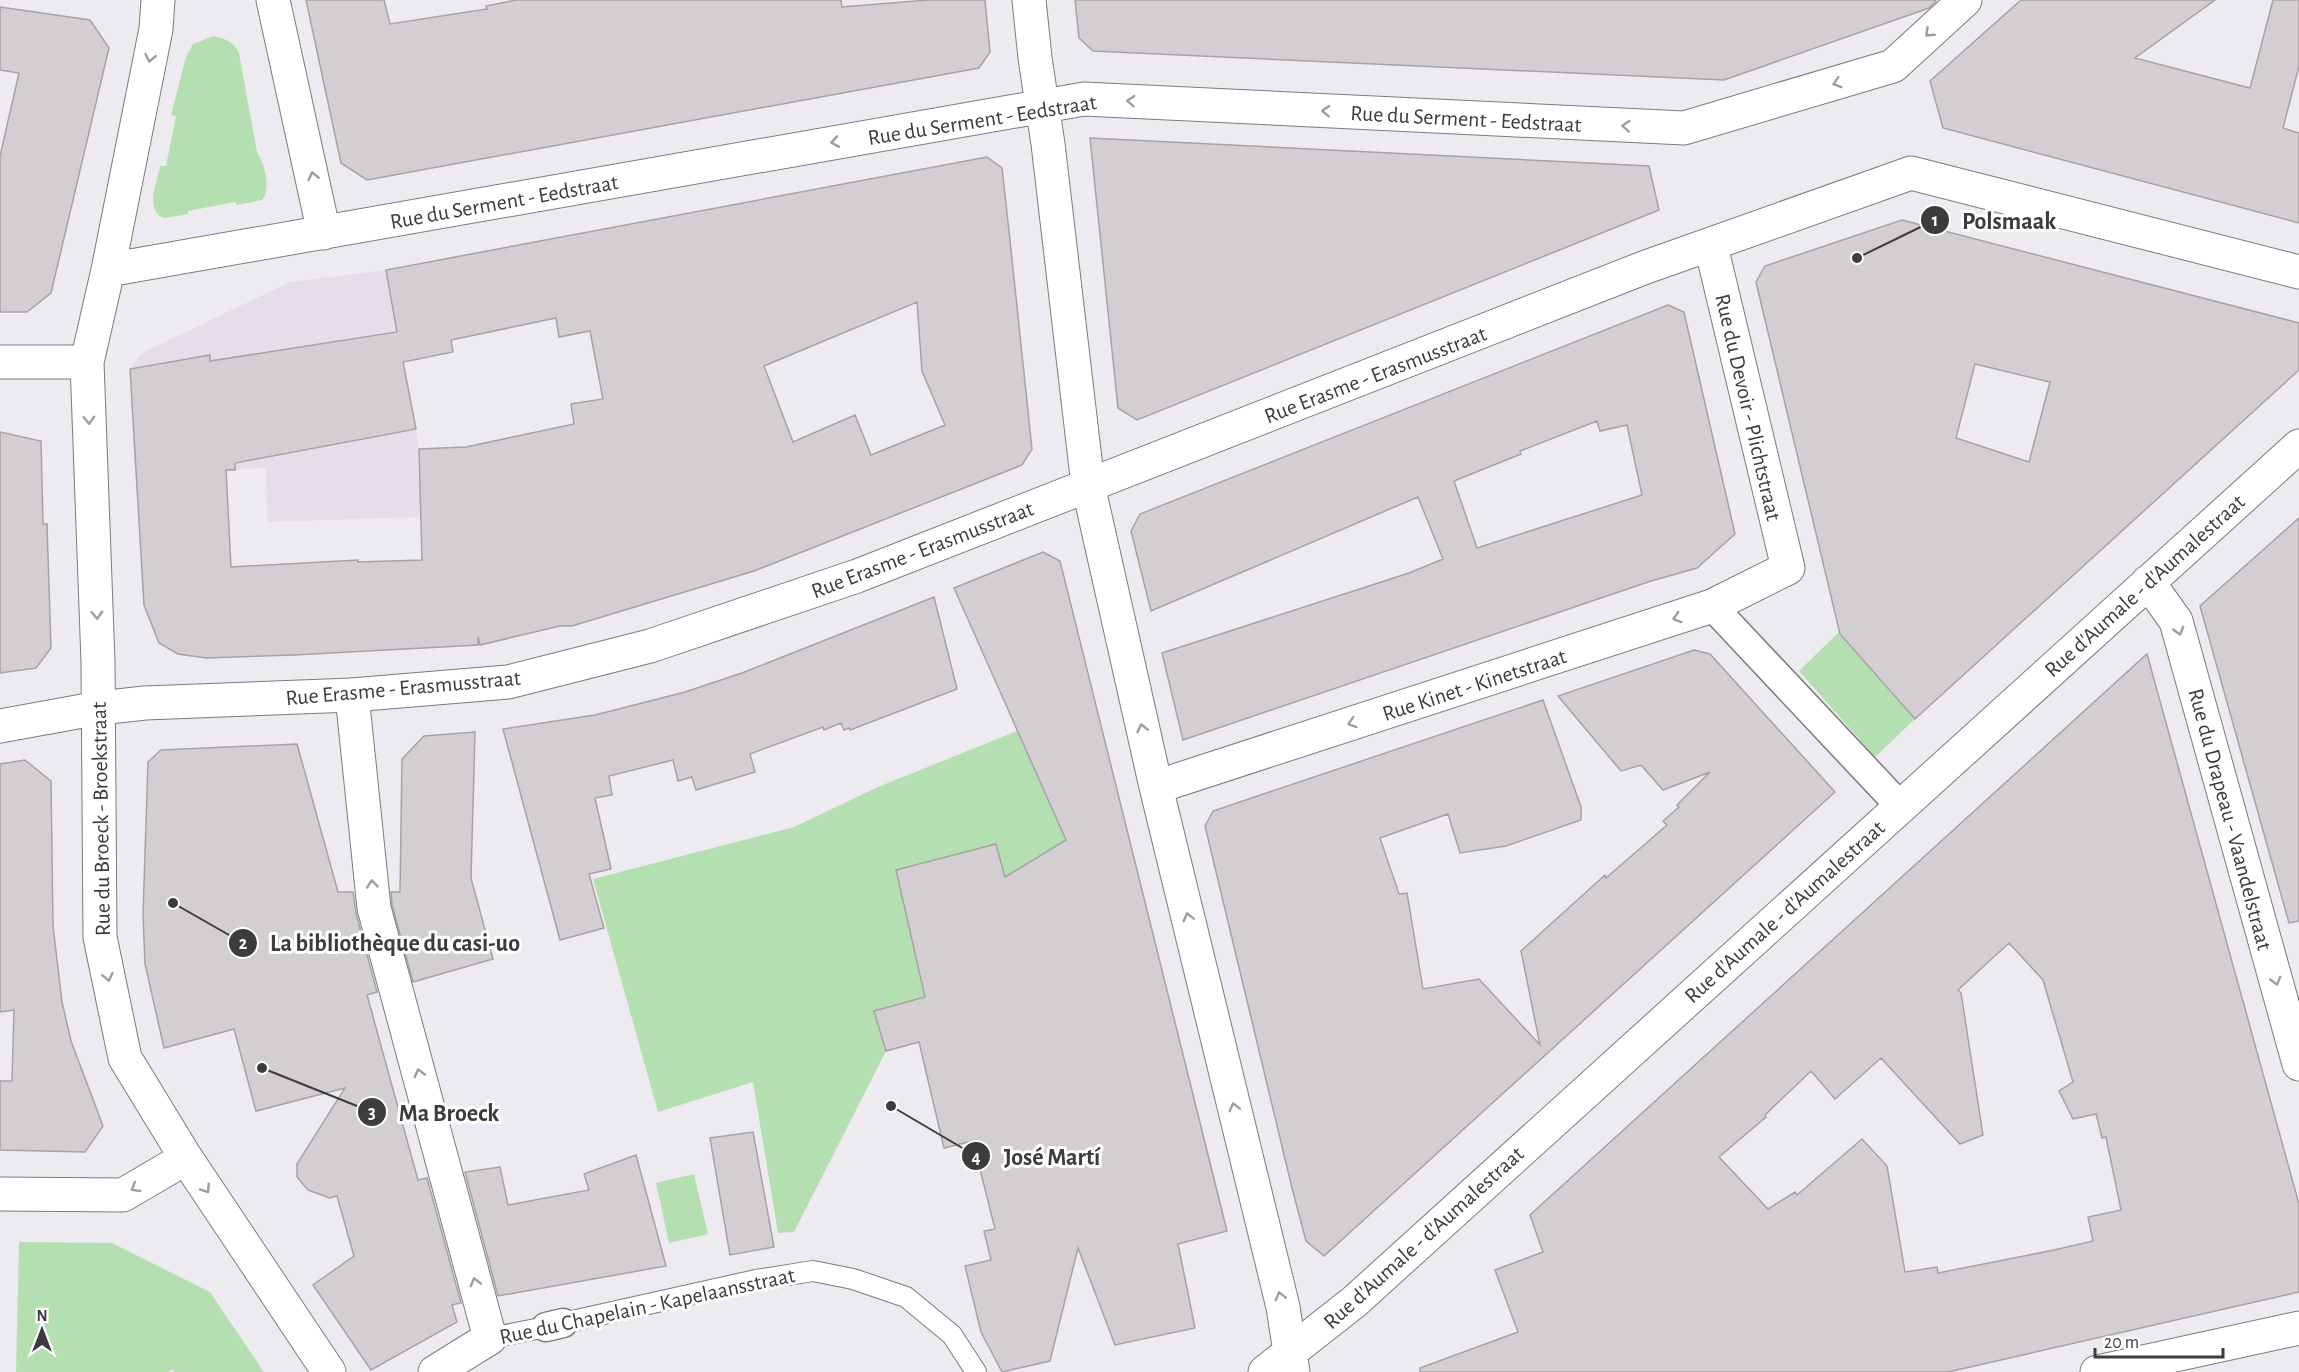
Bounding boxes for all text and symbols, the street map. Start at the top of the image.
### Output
one-way arrow [1925,26,1936,37]
one-way arrow [144,53,157,63]
one-way arrow [1832,76,1843,88]
street label: Rue du Serment - Eedstraat [866,91,1098,149]
one-way arrow [1127,95,1136,108]
street label: Rue du Serment - Eedstraat [1350,102,1582,136]
one-way arrow [1322,104,1331,117]
one-way arrow [1621,119,1630,132]
one-way arrow [830,135,840,148]
one-way arrow [307,171,320,181]
street label: Rue du Serment - Eedstraat [388,171,620,233]
callout: Polsmaak [1920,199,2068,241]
text: Polsmaak [1962,210,2056,234]
text: 1 [1932,212,1938,230]
street label: Rue du Devoir - Plichtstraat [1711,292,1785,523]
street label: Rue Erasme - Erasmusstraat [1261,322,1489,427]
one-way arrow [83,416,96,425]
street label: Rue d'Aumale - d'Aumalestraat [2040,490,2249,681]
street label: Rue Erasme - Erasmusstraat [808,497,1036,602]
one-way arrow [90,610,103,619]
one-way arrow [1672,610,1683,623]
one-way arrow [2172,625,2184,636]
street label: Rue Kinet - Kinetstraat [1380,645,1569,725]
street label: Rue Erasme - Erasmusstraat [285,667,522,709]
street label: Rue du Drapeau - Vaandelstraat [2184,686,2276,953]
street label: Rue du Broeck - Broekstraat [88,702,114,936]
one-way arrow [1347,716,1358,729]
one-way arrow [1137,723,1150,733]
street label: Rue d'Aumale - d'Aumalestraat [1680,816,1889,1007]
one-way arrow [366,879,379,889]
one-way arrow [1182,913,1195,923]
callout: La bibliothèque du casi-uo [228,922,532,964]
text: La bibliothèque du casi-uo [270,932,520,956]
text: 2 [239,935,248,953]
one-way arrow [101,972,114,982]
one-way arrow [2269,975,2281,985]
one-way arrow [414,1068,426,1079]
callout: Ma Broeck [357,1091,511,1133]
text: Ma Broeck [399,1102,499,1126]
one-way arrow [1228,1102,1241,1112]
text: 3 [368,1104,376,1122]
callout: José Martí [961,1135,1112,1177]
street label: Rue d'Aumale - d'Aumalestraat [1319,1142,1528,1333]
text: José Martí [1004,1146,1101,1170]
text: 4 [971,1149,981,1167]
one-way arrow [131,1180,141,1192]
one-way arrow [199,1183,211,1193]
street label: Rue du Chapelain - Kapelaansstraat [498,1264,797,1348]
one-way arrow [470,1277,482,1287]
one-way arrow [1275,1291,1288,1301]
north arrow [12,1300,72,1360]
text: N [36,1308,48,1324]
scale bar [2095,1321,2222,1359]
text: 20 m [2104,1334,2139,1352]

